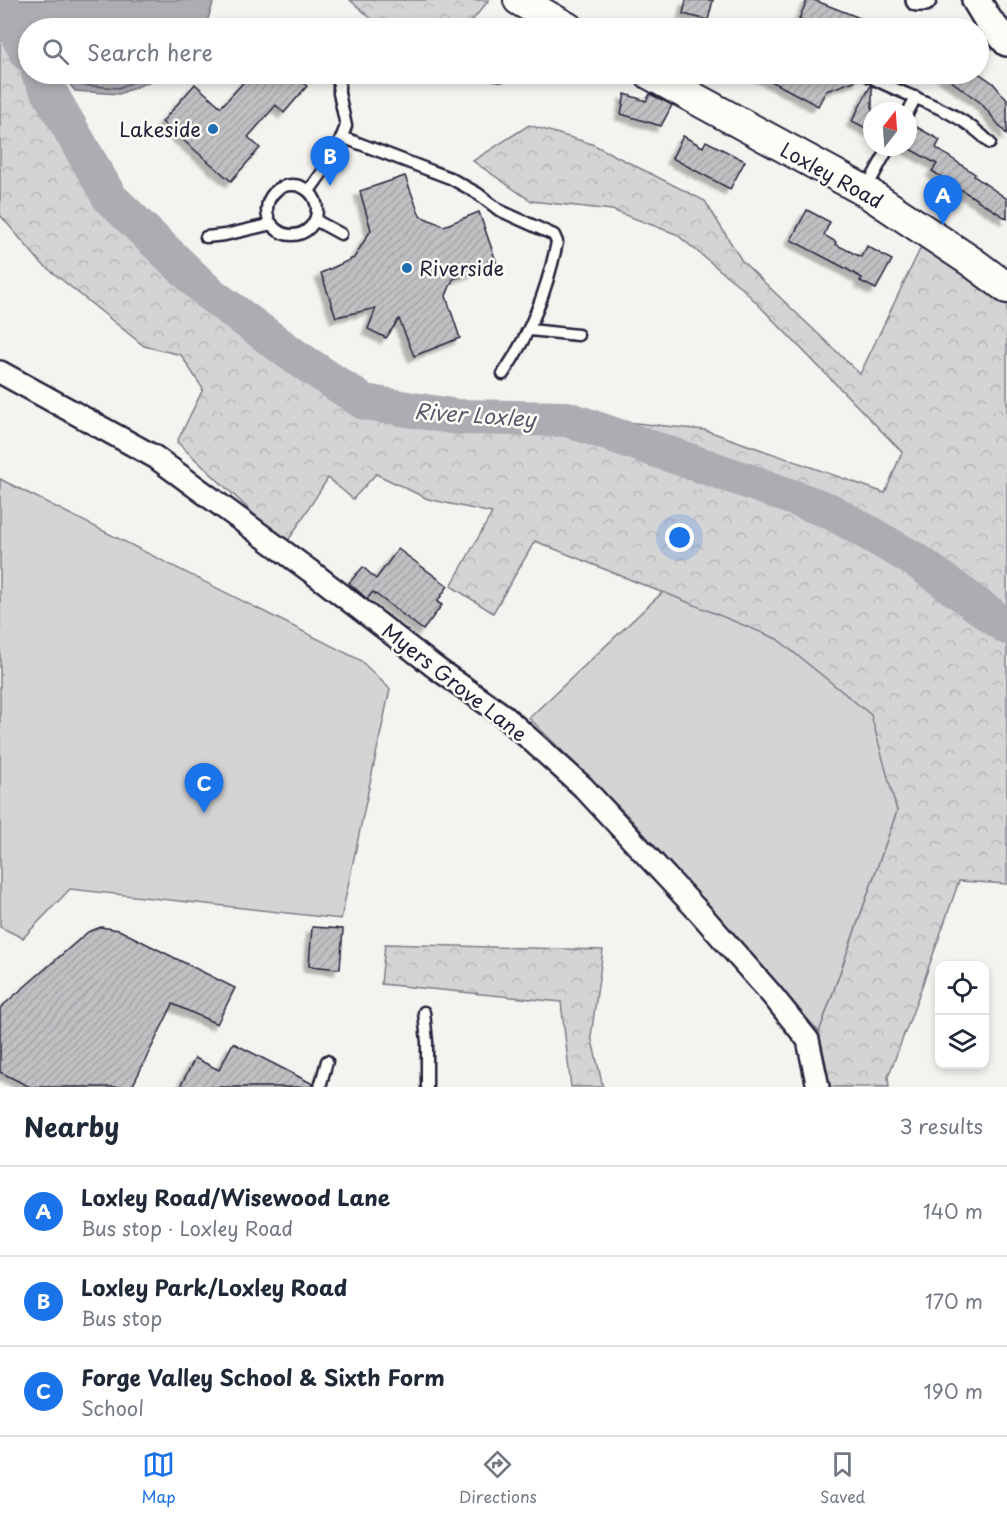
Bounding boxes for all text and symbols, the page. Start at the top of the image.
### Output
search box [18,18,989,84]
icon: search [39,35,72,68]
text: Search here [87,35,213,68]
north arrow [863,102,917,156]
place label: Lakeside [119,114,201,144]
marker: Lakeside [206,122,220,136]
street label: Loxley Road [775,134,889,216]
pin: B [310,136,350,186]
pin: A [924,176,962,225]
place label: Riverside [419,253,504,283]
marker: Riverside [400,261,414,275]
water label: River Loxley [413,394,539,434]
your location [665,523,694,552]
street label: Myers Grove Lane [376,616,534,748]
pin: C [184,764,224,813]
map controls [935,961,989,1069]
button: locate [935,961,989,1015]
button: layers [935,1015,989,1069]
text: Nearby [24,1107,119,1146]
text: 3 results [900,1111,983,1141]
text: Loxley Road/Wisewood Lane [81,1180,390,1213]
text: A [36,1196,51,1226]
text: 140 m [923,1196,983,1226]
text: Bus stop · Loxley Road [81,1213,293,1243]
text: Loxley Park/Loxley Road [81,1270,347,1303]
text: B [37,1286,50,1316]
text: 170 m [925,1286,983,1316]
text: Bus stop [81,1303,162,1333]
text: Forge Valley School & Sixth Form [81,1360,445,1393]
text: C [36,1376,51,1406]
text: 190 m [924,1376,983,1406]
text: School [81,1393,144,1423]
tab: Map [142,1448,176,1508]
tab: Directions [459,1448,537,1508]
tab: Saved [820,1448,865,1508]

